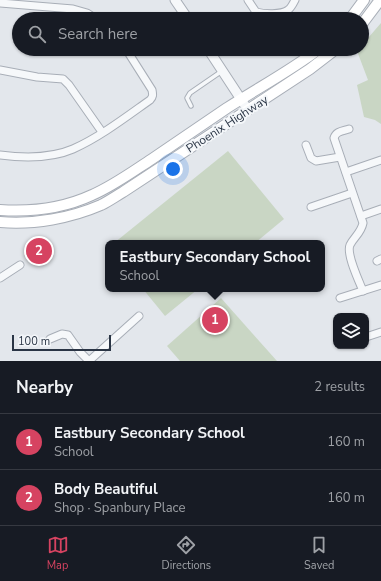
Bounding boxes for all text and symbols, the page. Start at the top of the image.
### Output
search box [12,12,369,56]
icon: search [26,23,48,45]
text: Search here [58,24,138,44]
street label: Phoenix Highway [183,91,272,156]
your location [163,159,183,179]
pin: 2 [26,236,52,266]
popup [105,240,325,292]
text: Eastbury Secondary School [120,247,310,267]
text: School [120,267,159,285]
pin: 1 [202,305,228,335]
map controls [333,313,369,349]
button: layers [333,313,369,349]
scale bar [12,333,111,352]
text: 100 m [18,334,50,349]
text: Nearby [16,376,73,399]
text: 2 results [314,378,365,396]
text: Eastbury Secondary School [54,423,245,443]
text: 1 [25,433,33,451]
text: 160 m [327,433,365,451]
text: School [54,443,94,461]
text: Body Beautiful [54,479,158,499]
text: 2 [25,489,33,507]
text: 160 m [327,489,365,507]
text: Shop · Spanbury Place [54,499,185,517]
tab: Map [47,534,69,573]
tab: Directions [162,534,211,573]
tab: Saved [304,534,334,573]

